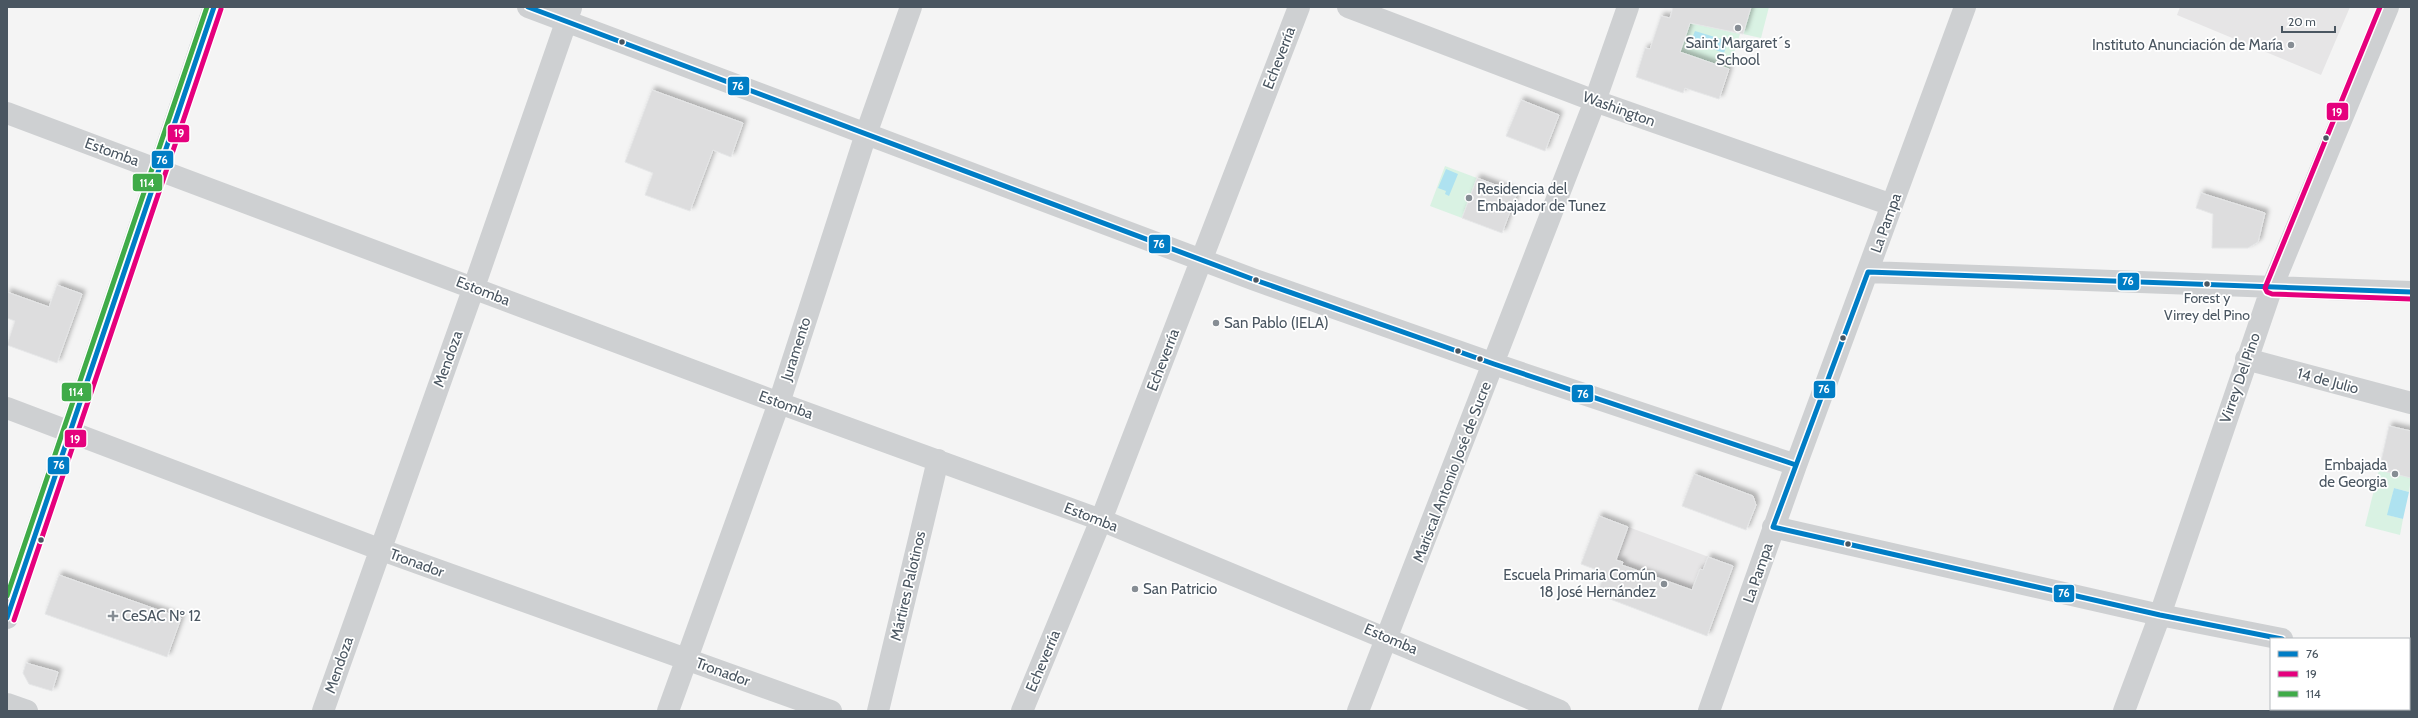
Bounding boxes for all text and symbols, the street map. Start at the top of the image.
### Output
scale bar [2282,8,2335,34]
text: 20 m [2288,14,2316,29]
street label: Echeverría [1259,23,1299,92]
marker: Saint Margaret´s School [1733,23,1743,33]
place label: Saint Margaret´s School [1686,34,1790,69]
place label: Instituto Anunciación de María [2092,36,2284,54]
unlabelled marker [617,37,627,47]
marker: Instituto Anunciación de María [2286,40,2296,50]
line badge: 76 [727,76,750,96]
text: 76 [732,79,744,93]
street label: Washington [1580,88,1658,130]
line badge: 19 [2326,102,2349,121]
text: 19 [2332,105,2342,119]
line badge: 19 [167,124,190,143]
text: 19 [174,126,184,140]
unlabelled marker [2321,133,2331,143]
street label: Estomba [82,134,142,170]
line badge: 76 [151,150,174,169]
text: 76 [156,153,168,167]
line badge: 114 [132,173,163,192]
text: 114 [140,176,155,190]
place label: Residencia del Embajador de Tunez [1477,180,1606,215]
street label: La Pampa [1867,190,1905,255]
marker: Residencia del Embajador de Tunez [1464,193,1474,203]
line badge: 76 [1148,234,1171,254]
text: 76 [1153,237,1165,251]
street label: Estomba [453,272,513,310]
line badge: 76 [2117,272,2140,291]
text: 76 [2122,274,2134,288]
unlabelled marker [1251,275,1261,285]
marker: Forest y Virrey del Pino [2202,279,2212,289]
place label: Forest y Virrey del Pino [2164,289,2250,324]
place label: San Pablo (IELA) [1224,314,1329,332]
street label: Juramento [777,315,815,384]
marker: San Pablo (IELA) [1211,318,1221,328]
street label: Echeverría [1143,325,1183,394]
street label: Mendoza [429,328,467,390]
street label: Virrey Del Pino [2216,330,2264,426]
unlabelled marker [1838,333,1848,343]
unlabelled marker [1453,346,1463,356]
unlabelled marker [1475,354,1485,364]
street label: 14 de Julio [2295,364,2361,398]
street label: Mariscal Antonio José de Sucre [1409,379,1495,565]
line badge: 76 [1813,380,1836,399]
line badge: 114 [61,382,92,402]
text: 76 [1818,382,1830,396]
line badge: 76 [1571,384,1594,403]
text: 114 [69,385,84,399]
street label: Estomba [756,387,816,423]
text: 76 [1577,387,1589,401]
line badge: 19 [64,429,87,448]
text: 19 [70,432,80,446]
line badge: 76 [47,456,70,475]
place label: Embajada de Georgia [2319,456,2388,491]
text: 76 [53,458,65,472]
marker: Embajada de Georgia [2390,469,2400,479]
street label: Estomba [1061,498,1121,536]
street label: Mártires Palotinos [887,529,929,643]
unlabelled marker [36,535,46,545]
unlabelled marker [1843,539,1853,549]
street label: La Pampa [1739,540,1777,605]
street label: Tronador [387,545,447,581]
place label: Escuela Primaria Común 18 José Hernández [1503,566,1656,601]
marker: Escuela Primaria Común 18 José Hernández [1659,579,1669,589]
place label: San Patricio [1143,580,1217,598]
marker: San Patricio [1130,584,1140,594]
line badge: 76 [2053,584,2075,603]
text: 76 [2058,586,2070,600]
place label: CeSAC Nº 12 [122,607,201,625]
marker: CeSAC Nº 12 [107,610,119,622]
street label: Estomba [1362,620,1421,659]
street label: Echeverría [1022,627,1064,695]
street label: Mendoza [321,634,357,696]
legend [2270,638,2410,710]
text: 76 [2306,646,2319,661]
street label: Tronador [693,654,753,690]
text: 19 [2306,666,2317,681]
text: 114 [2306,686,2321,701]

